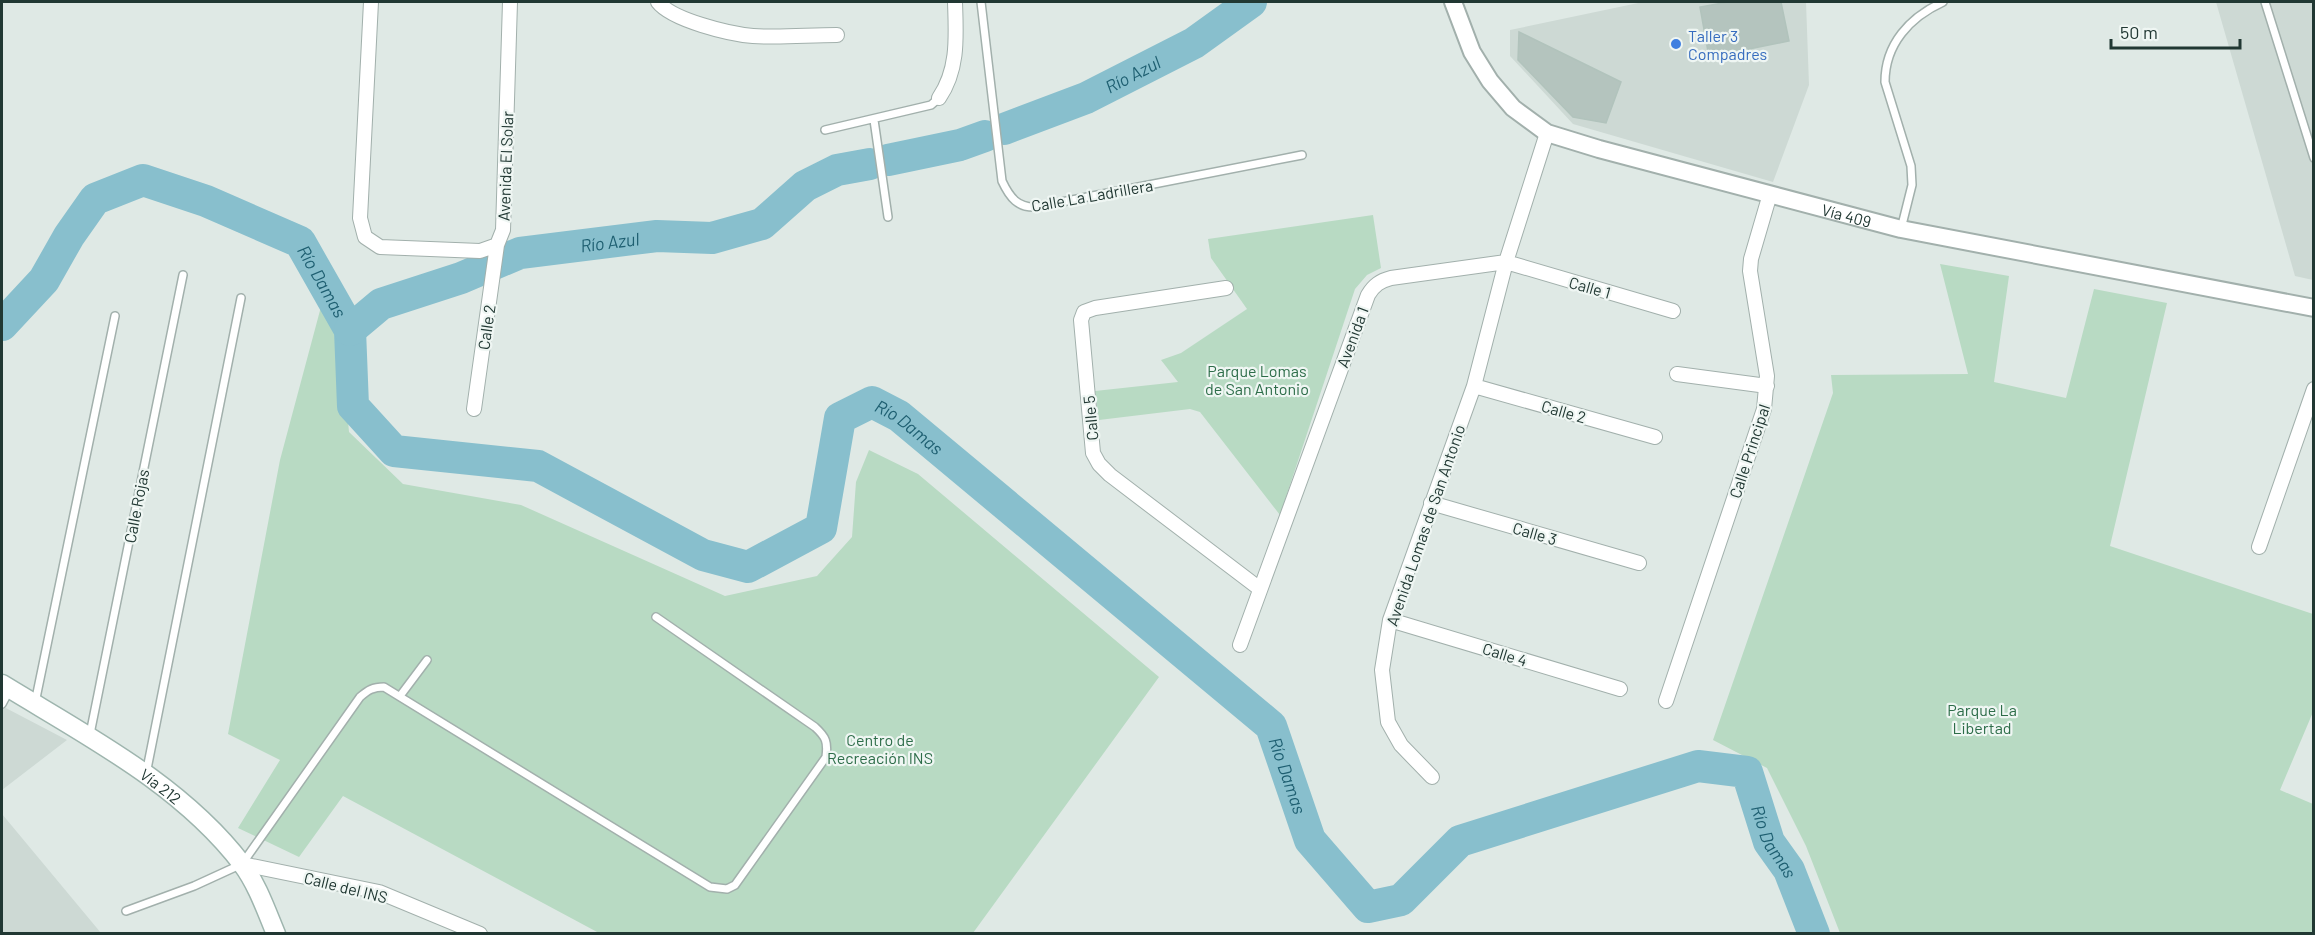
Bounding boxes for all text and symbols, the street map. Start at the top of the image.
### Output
scale bar [2111,12,2240,50]
text: 50 m [2120,21,2158,43]
place label: Taller 3 Compadres [1688,26,1767,63]
marker: Taller 3 Compadres [1669,37,1683,51]
water label: Río Azul [1101,51,1164,97]
street label: Avenida El Solar [494,110,516,221]
street label: Calle La Ladrillera [1030,175,1154,215]
street label: Vía 409 [1820,199,1874,230]
water label: Río Azul [579,227,640,256]
water label: Río Damas [293,241,352,321]
street label: Calle 1 [1567,272,1613,302]
street label: Calle 2 [473,303,499,351]
street label: Avenida 1 [1332,304,1372,370]
park label: Parque Lomas de San Antonio [1205,361,1309,398]
water label: Río Damas [871,395,948,459]
street label: Calle 5 [1079,395,1101,441]
street label: Calle 2 [1540,396,1588,426]
street label: Calle Principal [1725,402,1773,500]
street label: Avenida Lomas de San Antonio [1382,422,1468,628]
street label: Calle Rojas [120,467,152,545]
street label: Calle 3 [1511,518,1559,548]
street label: Calle 4 [1480,638,1530,670]
park label: Parque La Libertad [1947,700,2017,737]
park label: Centro de Recreación INS [827,730,933,767]
water label: Río Damas [1265,734,1311,817]
street label: Vía 212 [137,764,186,807]
water label: Río Damas [1747,802,1802,881]
street label: Calle del INS [302,867,390,907]

